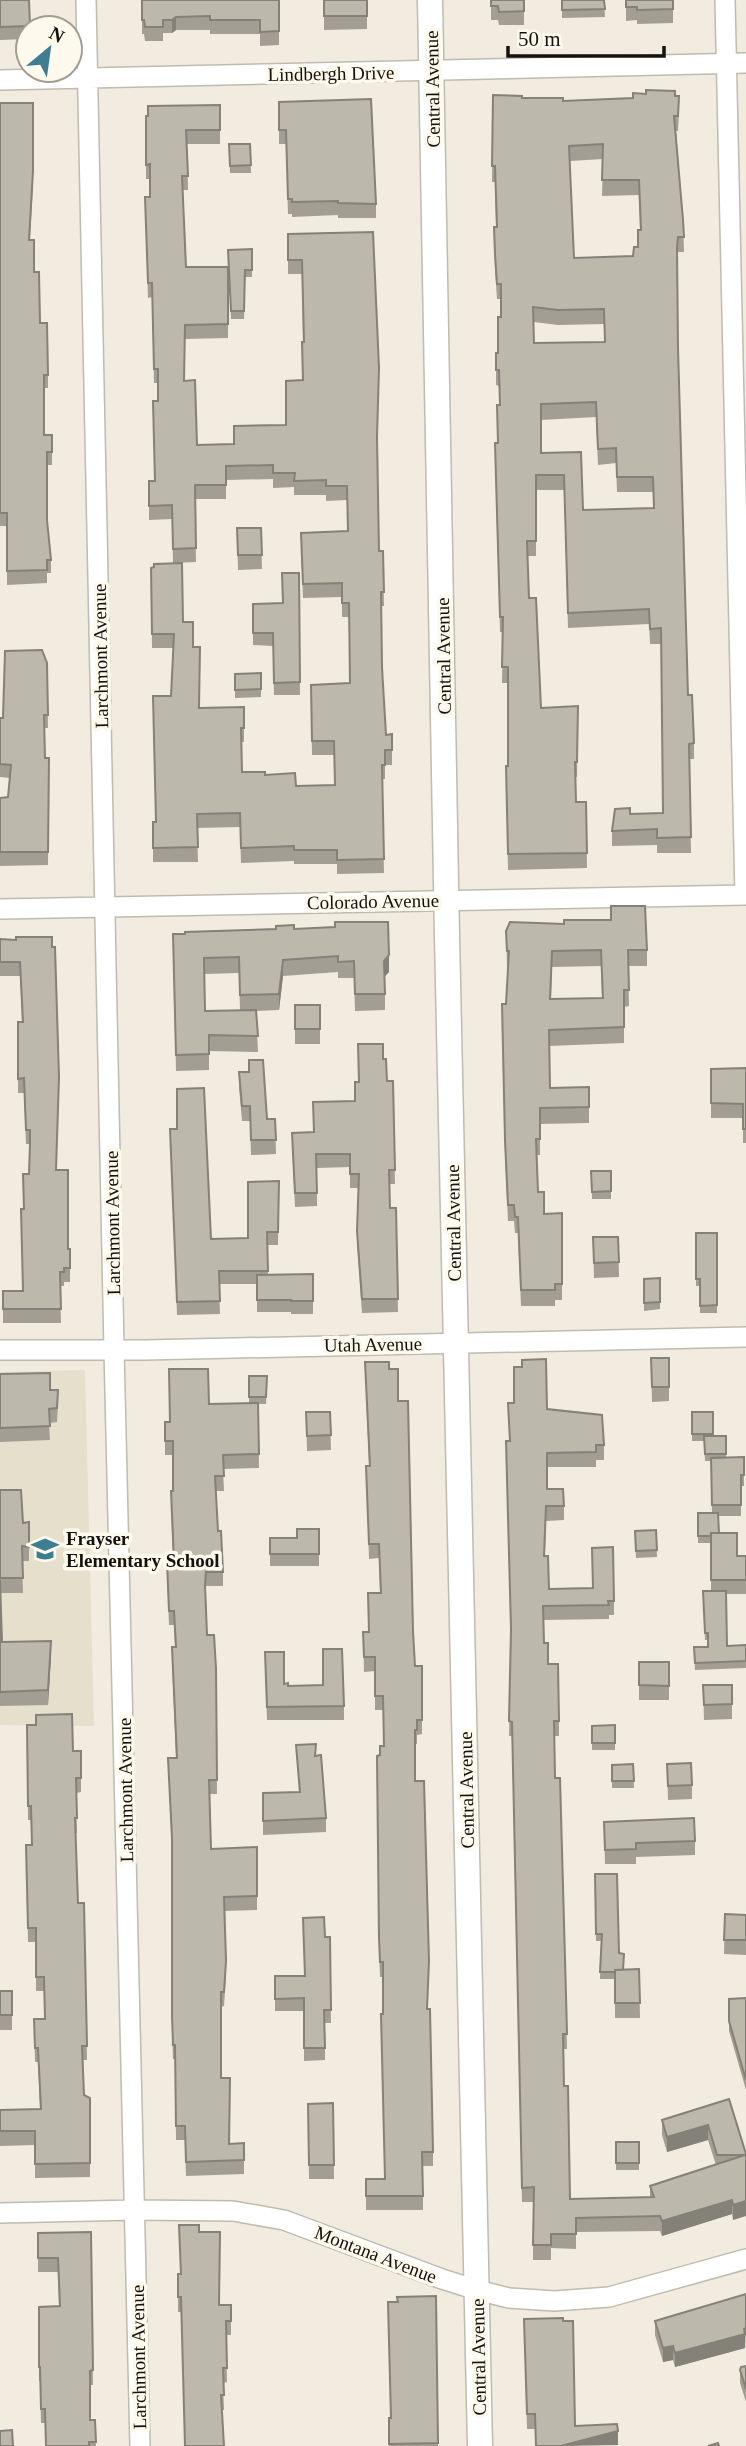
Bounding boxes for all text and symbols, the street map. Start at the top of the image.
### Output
north arrow [14,14,84,84]
scale bar [508,14,664,58]
text: N [46,22,68,47]
text: 50 m [518,27,561,51]
street label: Central Avenue [421,30,444,148]
street label: Lindbergh Drive [267,62,395,85]
street label: Larchmont Avenue [89,583,112,729]
street label: Central Avenue [432,597,455,715]
street label: Colorado Avenue [307,890,439,913]
street label: Larchmont Avenue [101,1150,124,1296]
street label: Central Avenue [442,1164,465,1282]
street label: Utah Avenue [324,1333,422,1356]
place label: Frayser Elementary School [66,1528,220,1571]
school or university icon: Frayser Elementary School [30,1534,60,1564]
street label: Larchmont Avenue [114,1717,137,1863]
street label: Central Avenue [455,1731,478,1849]
street label: Montana Avenue [312,2222,440,2287]
street label: Larchmont Avenue [127,2284,150,2430]
street label: Central Avenue [467,2298,490,2416]

